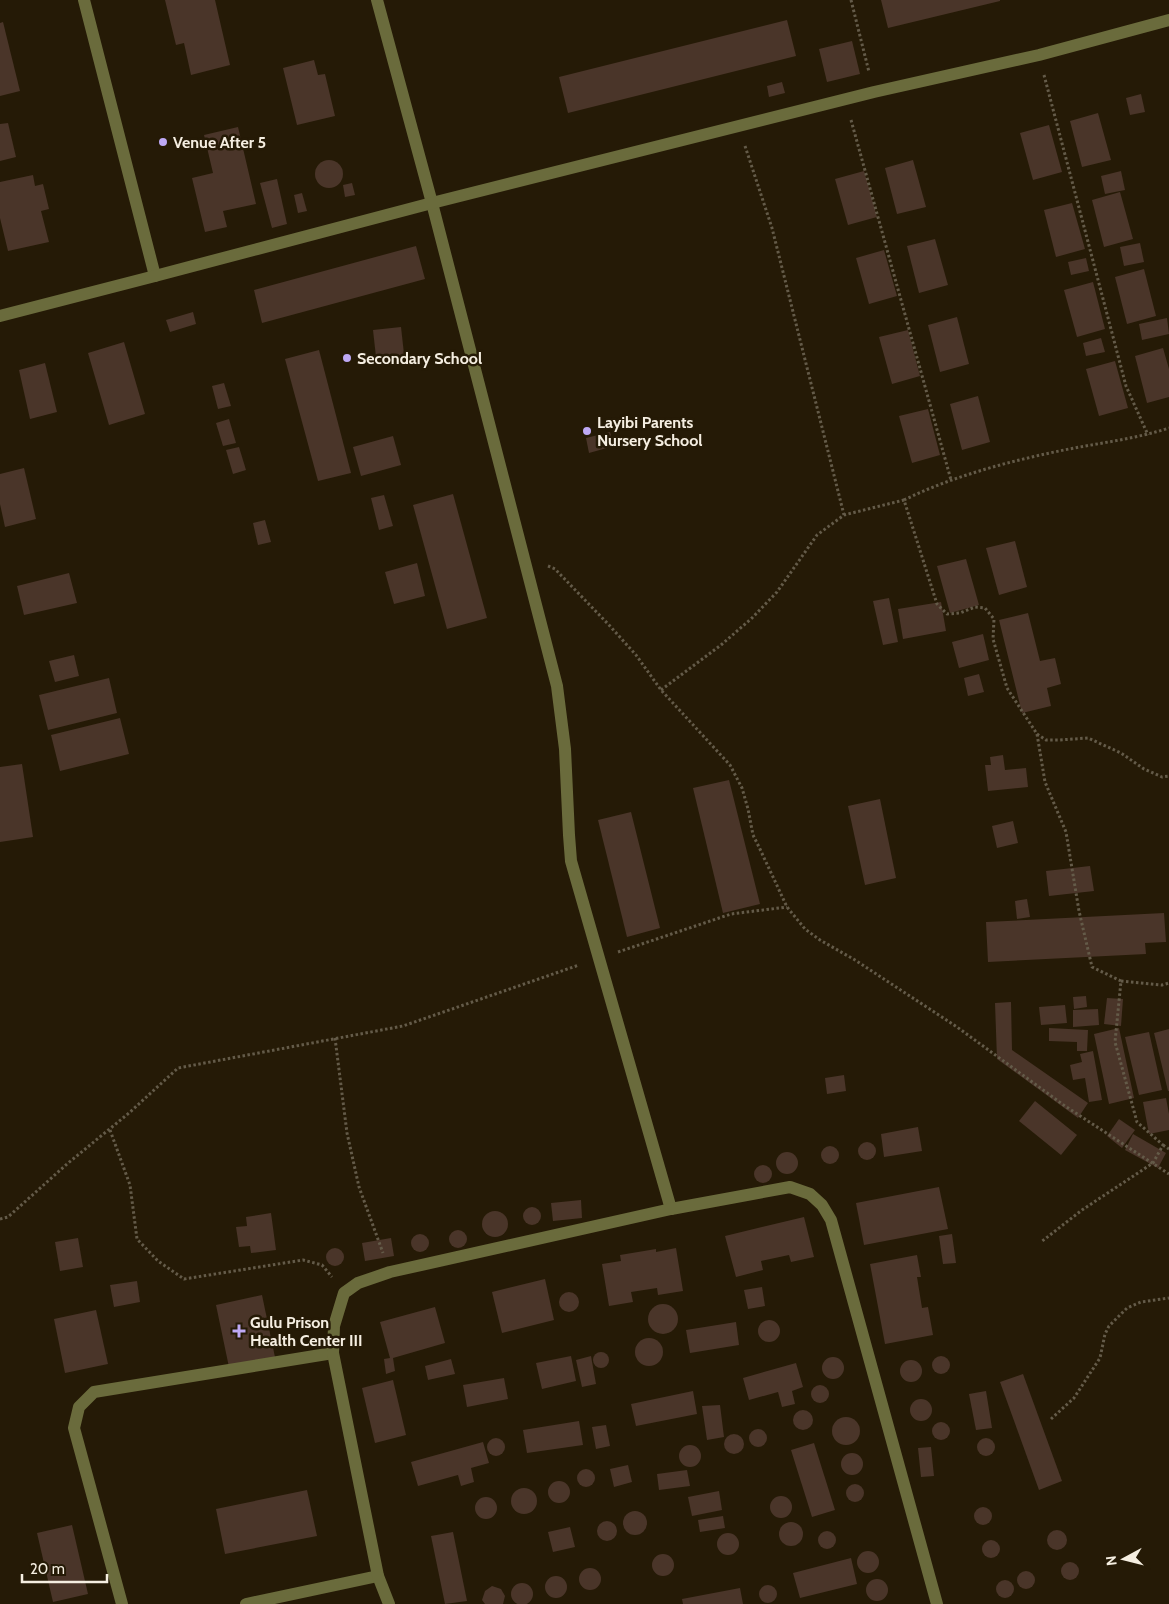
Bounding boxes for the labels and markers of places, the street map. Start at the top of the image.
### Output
place label: Venue After 5 [173,133,266,152]
marker: Venue After 5 [157,136,169,148]
place label: Secondary School [357,349,482,368]
marker: Secondary School [341,352,353,364]
place label: Layibi Parents Nursery School [597,413,703,450]
marker: Layibi Parents Nursery School [581,425,593,437]
place label: Gulu Prison Health Center III [250,1313,362,1350]
marker: Gulu Prison Health Center III [232,1324,246,1338]

